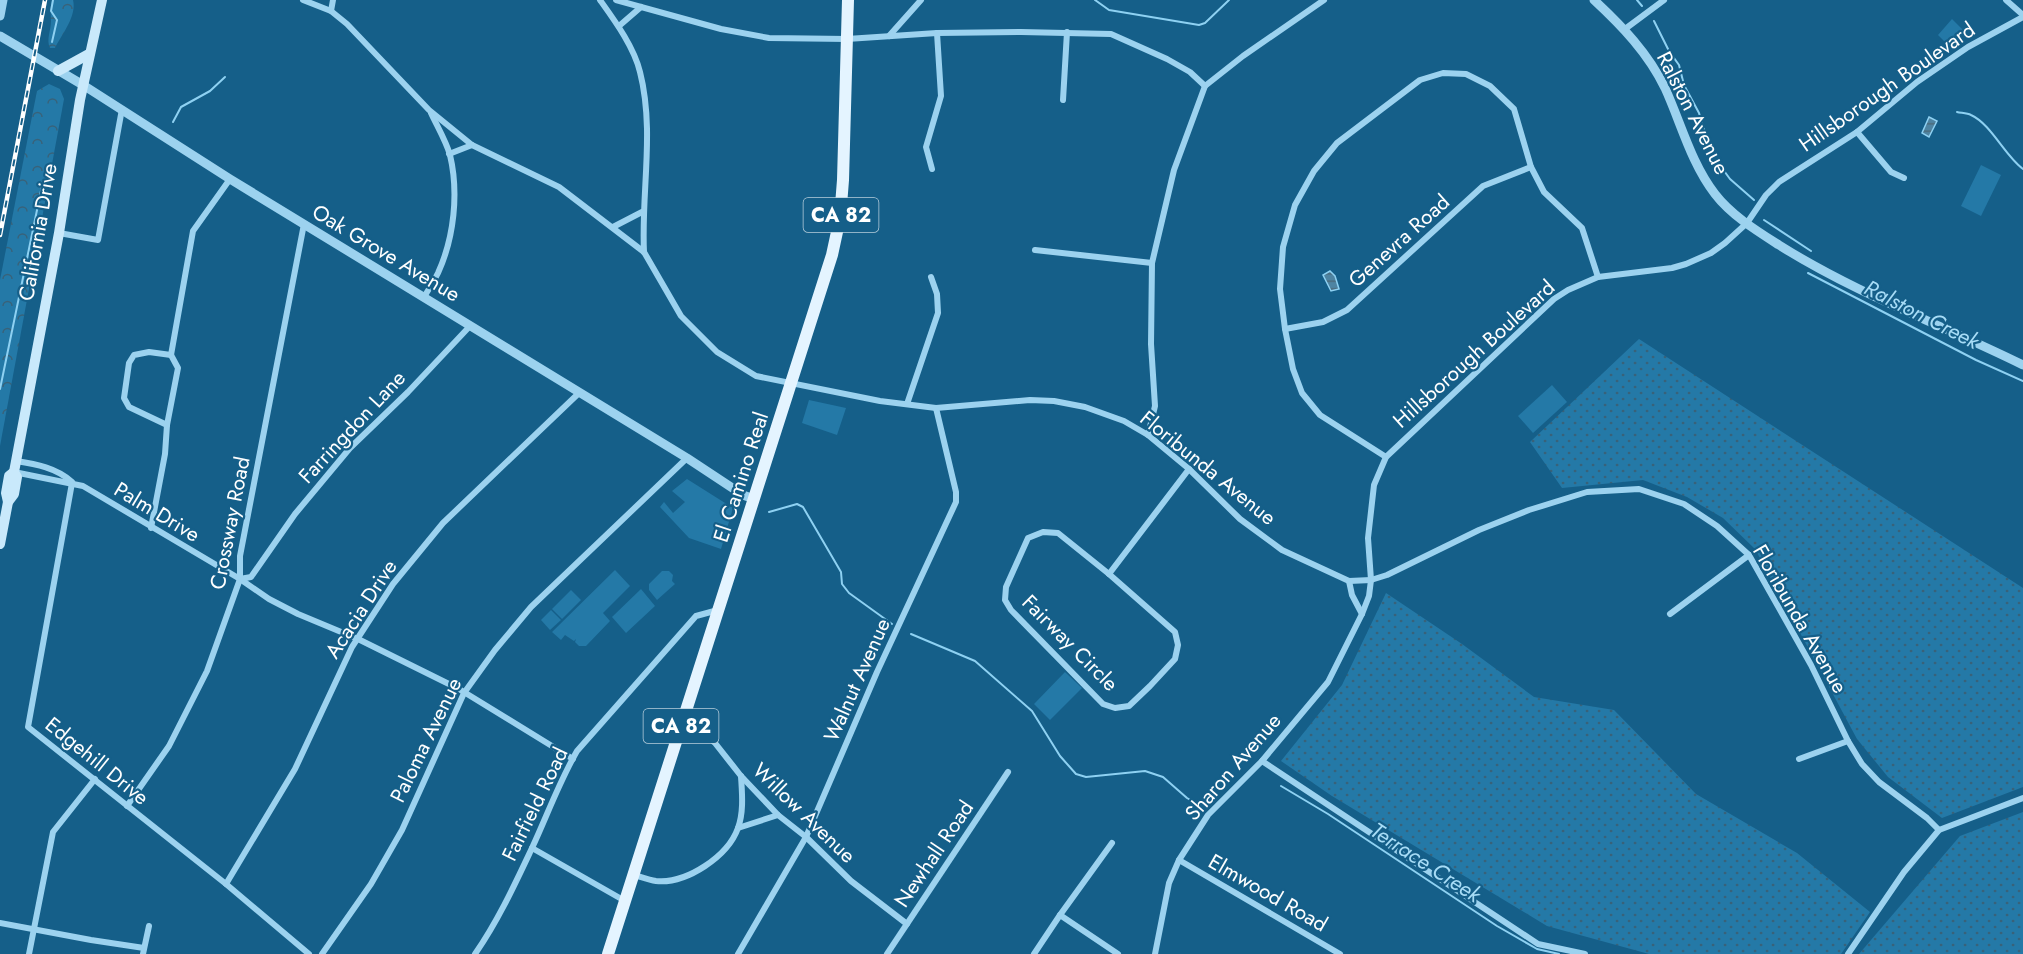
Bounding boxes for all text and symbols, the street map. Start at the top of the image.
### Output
street label: Hillsborough Boulevard [1793,15,1981,159]
street label: Ralston Avenue [1649,46,1737,180]
street label: California Drive [11,161,65,303]
street label: Genevra Road [1342,187,1456,295]
street label: Oak Grove Avenue [306,197,466,309]
road number: CA 82 [804,198,878,232]
water label: Ralston Creek [1859,271,1986,357]
street label: Hillsborough Boulevard [1386,273,1562,435]
street label: Farringdon Lane [292,364,413,490]
street label: Floribunda Avenue [1134,404,1283,532]
street label: El Camino Real [706,408,776,546]
street label: Crossway Road [202,454,258,592]
street label: Palm Drive [108,475,206,549]
street label: Floribunda Avenue [1745,539,1855,699]
street label: Acacia Drive [318,553,404,664]
street label: Fairway Circle [1015,588,1125,698]
street label: Walnut Avenue [816,613,898,747]
street label: Paloma Avenue [383,672,469,807]
street label: Sharon Avenue [1178,707,1288,827]
road number: CA 82 [644,709,718,743]
street label: Edgehill Drive [39,710,155,812]
street label: Fairfield Road [494,742,576,866]
street label: Willow Avenue [746,756,862,870]
street label: Newhall Road [887,794,981,914]
water label: Terrace Creek [1364,814,1489,911]
street label: Elmwood Road [1203,847,1333,939]

